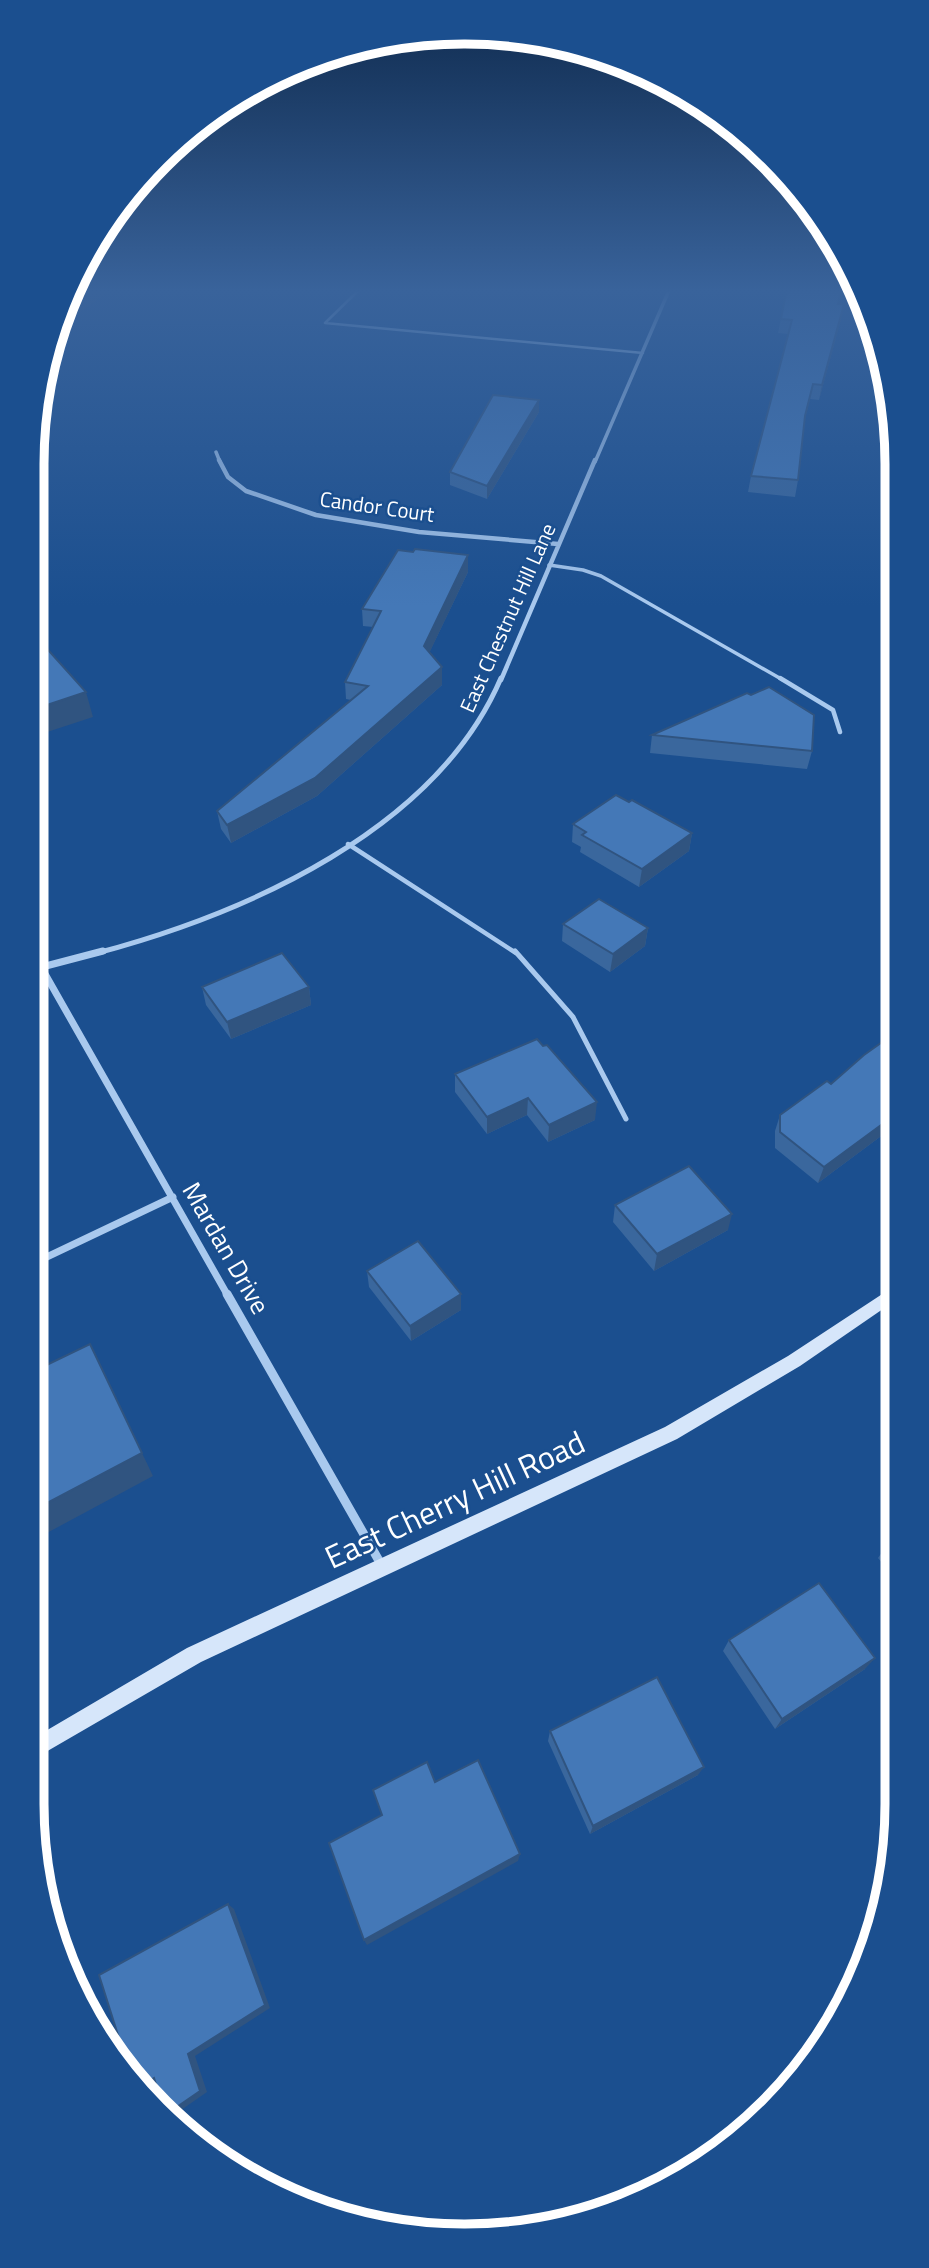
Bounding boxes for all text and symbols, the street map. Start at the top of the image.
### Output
street label: Candor Court [318,482,437,530]
street label: East Chestnut Hill Lane [451,518,563,717]
street label: Mardan Drive [173,1174,280,1321]
street label: East Cherry Hill Road [317,1418,593,1580]

